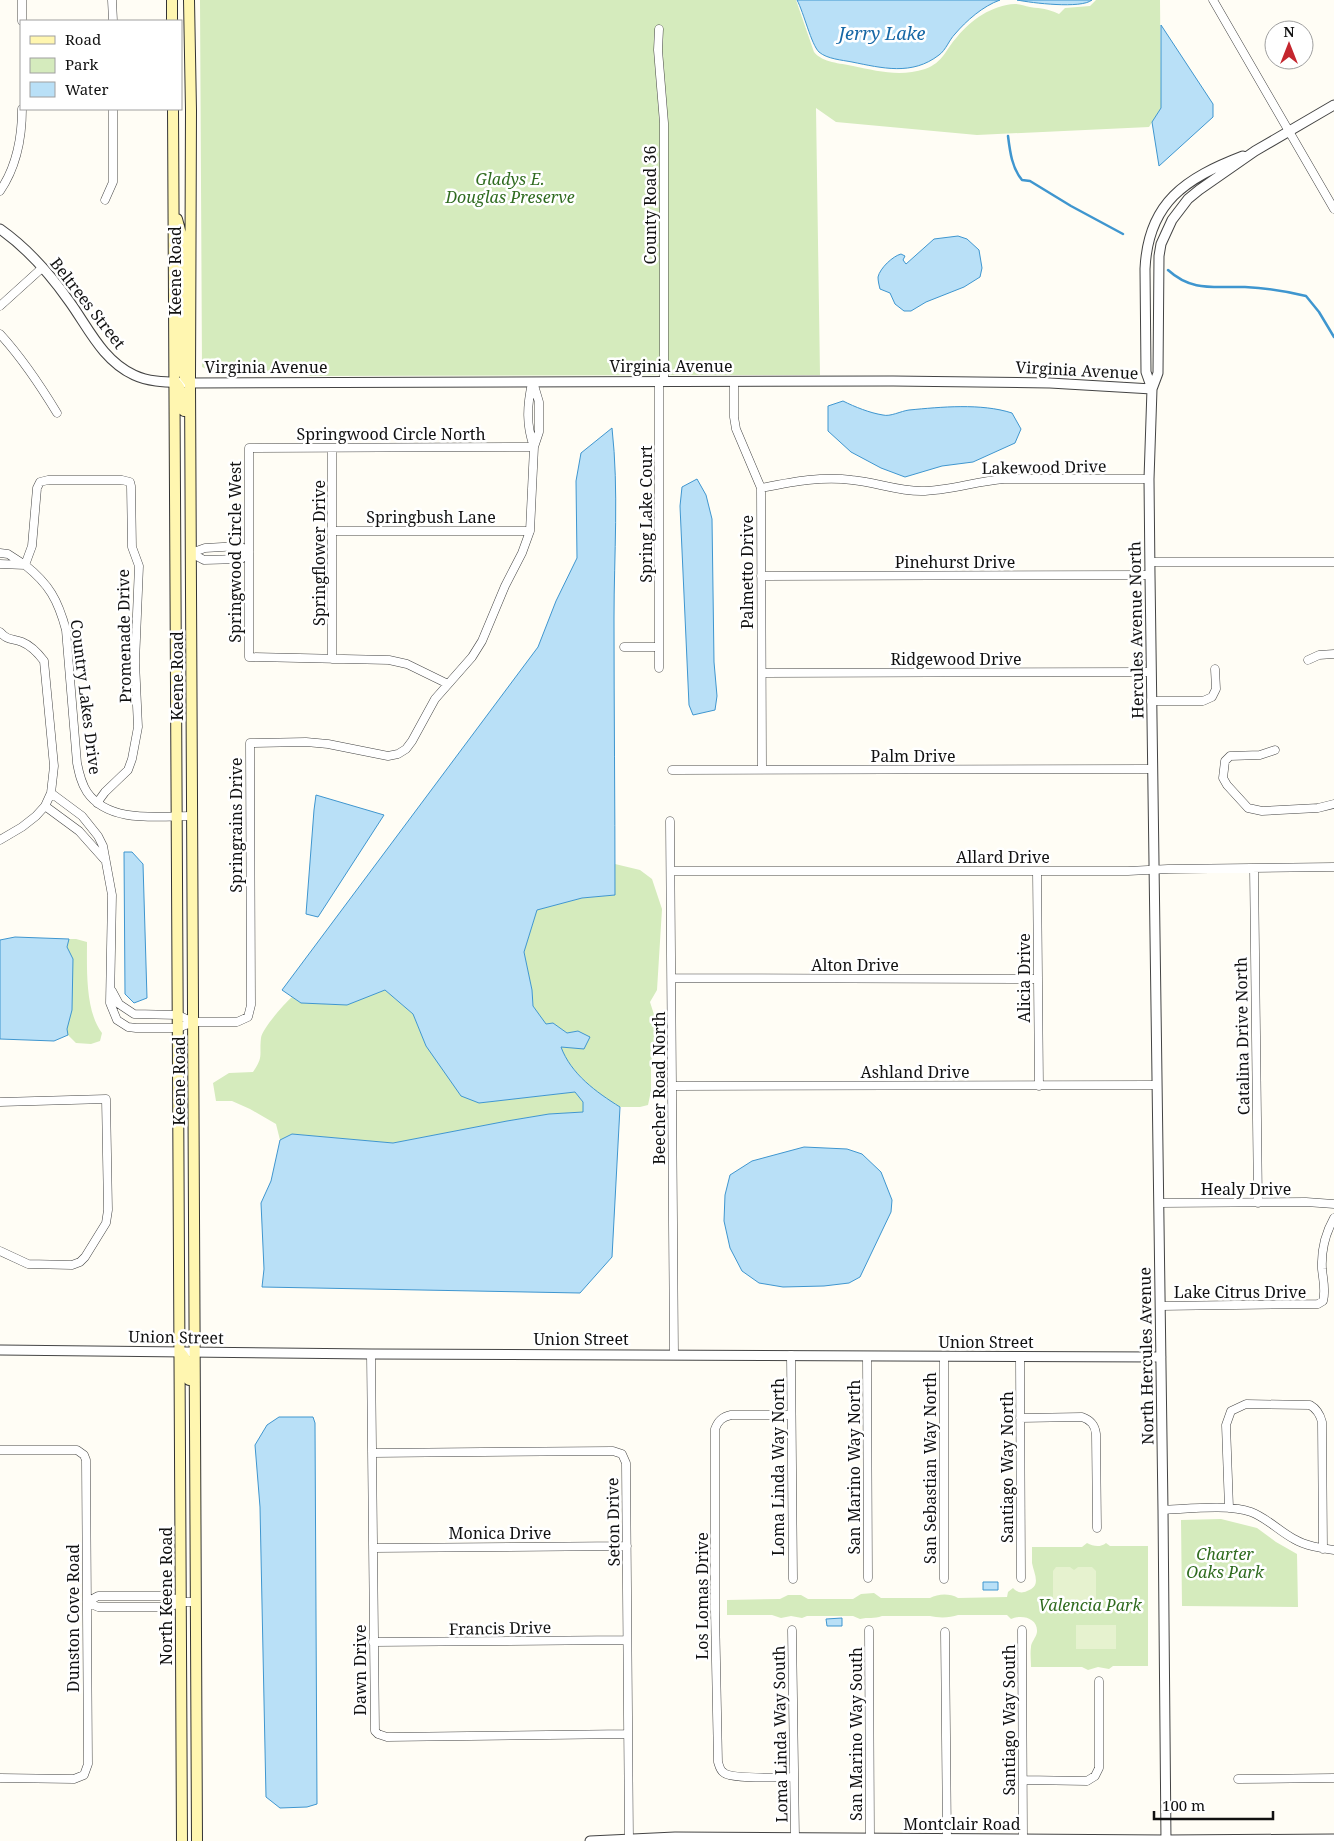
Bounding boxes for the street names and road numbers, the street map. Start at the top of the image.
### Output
street label: County Road 36 [639,145,661,264]
street label: Keene Road [164,226,186,316]
street label: Beltrees Street [45,253,131,354]
street label: Virginia Avenue [610,355,732,377]
street label: Virginia Avenue [205,356,327,378]
street label: Virginia Avenue [1015,356,1139,384]
street label: Springwood Circle North [296,423,486,445]
street label: Spring Lake Court [635,445,657,583]
street label: Lakewood Drive [981,455,1107,479]
street label: Springwood Circle West [224,461,246,643]
street label: Springflower Drive [308,480,330,626]
street label: Springbush Lane [366,506,496,528]
street label: Palmetto Drive [736,515,758,629]
street label: Hercules Avenue North [1123,541,1149,719]
street label: Pinehurst Drive [895,551,1015,573]
street label: Promenade Drive [112,569,136,703]
street label: Country Lakes Drive [66,618,106,776]
street label: Keene Road [166,631,188,721]
street label: Ridgewood Drive [891,648,1021,670]
street label: Palm Drive [870,745,956,767]
street label: Springrains Drive [225,757,247,893]
street label: Allard Drive [956,846,1050,868]
street label: Alicia Drive [1013,933,1035,1023]
street label: Alton Drive [811,954,899,976]
street label: Catalina Drive North [1230,957,1254,1115]
street label: Beecher Road North [648,1011,670,1165]
street label: Keene Road [168,1036,190,1126]
street label: Ashland Drive [860,1061,970,1083]
street label: Healy Drive [1201,1178,1291,1200]
street label: North Hercules Avenue [1133,1267,1159,1445]
street label: Lake Citrus Drive [1174,1281,1306,1303]
street label: Union Street [128,1325,224,1349]
street label: Union Street [533,1328,629,1350]
street label: Union Street [938,1331,1034,1353]
street label: San Sebastian Way North [919,1372,941,1564]
street label: Loma Linda Way North [767,1378,789,1556]
street label: San Marino Way North [843,1380,865,1554]
street label: Santiago Way North [996,1391,1018,1543]
street label: Seton Drive [601,1477,625,1567]
street label: Monica Drive [449,1522,551,1544]
street label: North Keene Road [155,1527,177,1665]
street label: Los Lomas Drive [691,1532,713,1660]
street label: Dunston Cove Road [62,1544,84,1692]
street label: Francis Drive [449,1616,551,1640]
street label: Dawn Drive [349,1624,371,1716]
street label: Santiago Way South [998,1644,1020,1796]
street label: Loma Linda Way South [767,1645,793,1823]
street label: San Marino Way South [845,1647,867,1821]
street label: Montclair Road [903,1813,1021,1835]

